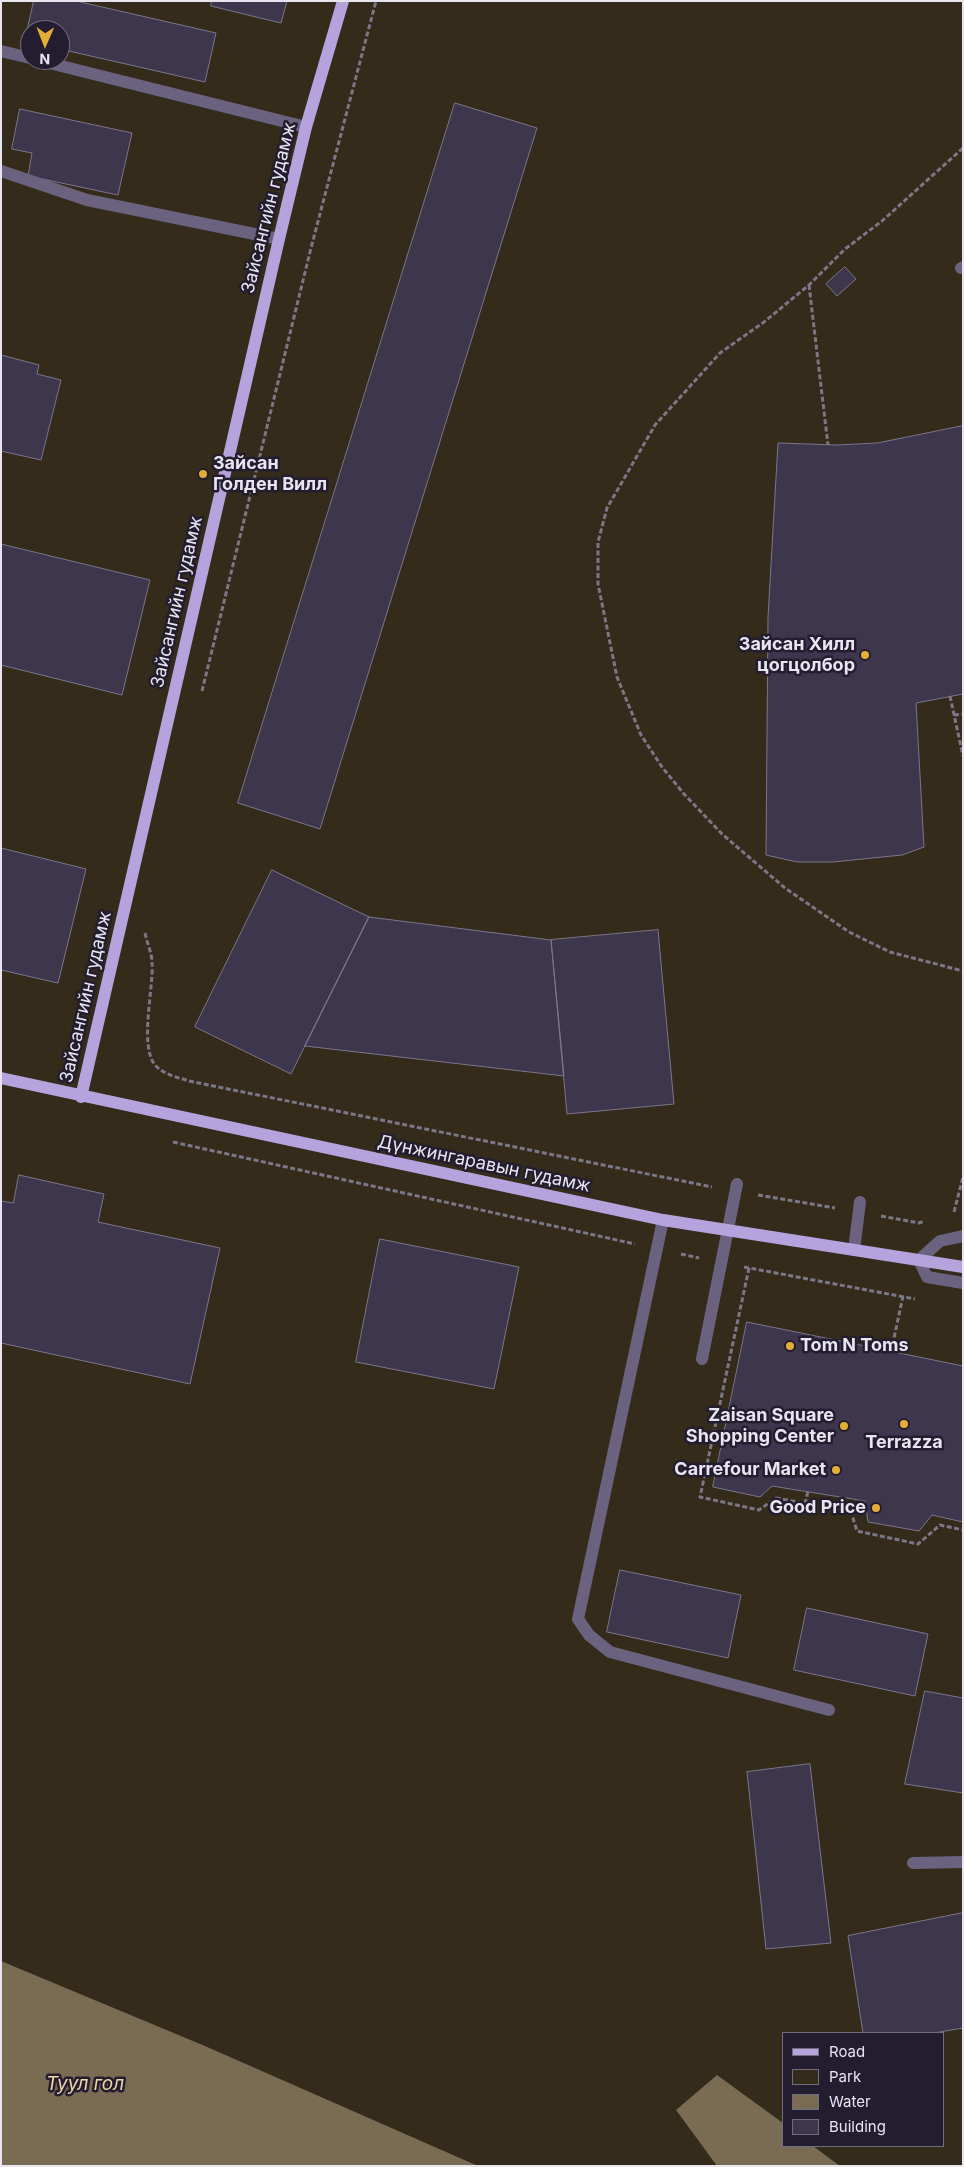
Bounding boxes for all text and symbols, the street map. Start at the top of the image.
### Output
north arrow [20,20,70,70]
text: N [39,51,50,68]
street label: Зайсангийн гудамж [237,120,301,296]
place label: Зайсан Голден Вилл [213,453,327,496]
marker: Зайсан Голден Вилл [197,468,209,480]
street label: Зайсангийн гудамж [147,514,207,690]
place label: Зайсан Хилл цогцолбор [739,634,855,676]
marker: Зайсан Хилл цогцолбор [859,649,871,661]
street label: Зайсангийн гудамж [56,909,116,1085]
street label: Дүнжингаравын гудамж [376,1131,592,1197]
place label: Tom N Toms [800,1335,908,1357]
marker: Tom N Toms [784,1340,796,1352]
place label: Zaisan Square Shopping Center [686,1405,834,1448]
marker: Terrazza [898,1418,910,1430]
marker: Zaisan Square Shopping Center [838,1420,850,1432]
place label: Terrazza [865,1432,943,1454]
place label: Carrefour Market [674,1459,826,1481]
marker: Carrefour Market [830,1464,842,1476]
place label: Good Price [769,1497,866,1519]
marker: Good Price [870,1502,882,1514]
legend [782,2032,944,2147]
text: Road [829,2042,865,2061]
text: Park [829,2067,861,2086]
water label: Туул гол [46,2073,124,2095]
text: Water [829,2092,871,2111]
text: Building [829,2117,886,2136]

